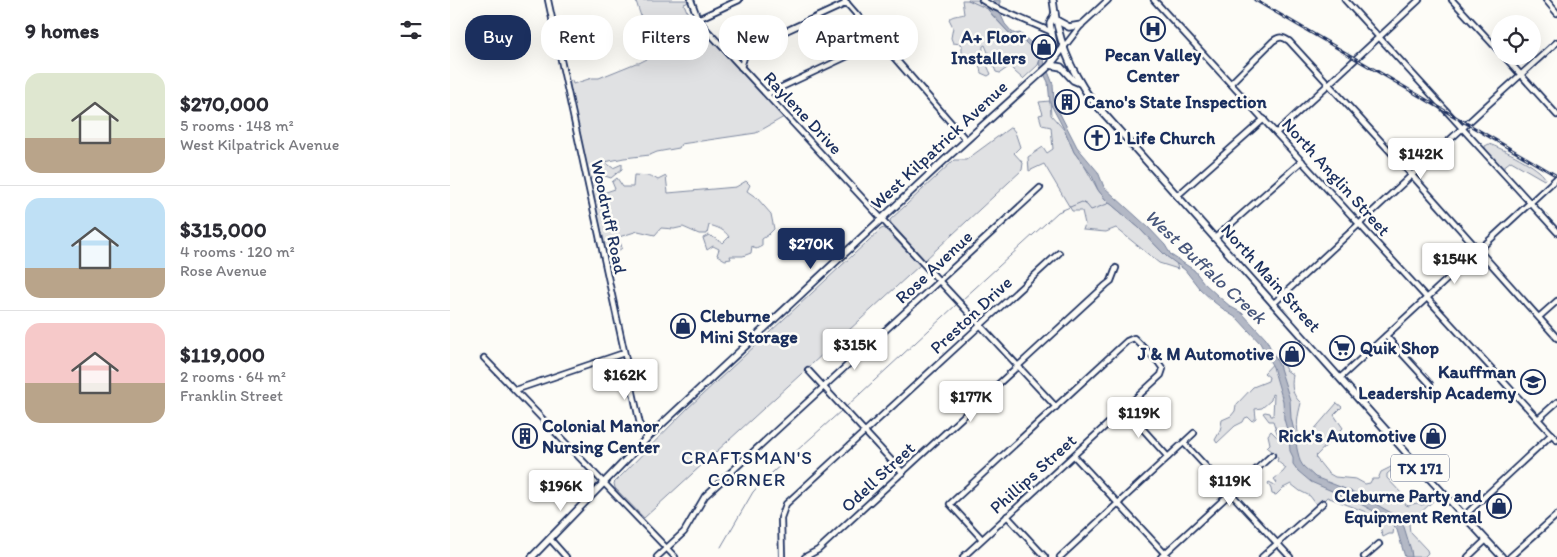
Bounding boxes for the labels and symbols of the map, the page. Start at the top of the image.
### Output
hospital icon: Pecan Valley Center [1140,16,1166,42]
place label: A+ Floor Installers [951,26,1027,69]
shop icon: A+ Floor Installers [1031,34,1057,60]
place label: Pecan Valley Center [1105,44,1202,87]
street label: Raylene Drive [759,67,847,159]
street label: West Kilpatrick Avenue [866,76,1012,214]
building icon: Cano's State Inspection [1054,89,1080,115]
place label: Cano's State Inspection [1084,91,1268,113]
street label: North Anglin Street [1277,113,1395,241]
church icon: 1 Life Church [1084,125,1110,151]
place label: 1 Life Church [1114,127,1216,149]
pin: $142K [1386,138,1456,180]
street label: Woodruff Road [586,158,632,276]
water label: West Buffalo Creek [1140,204,1272,329]
street label: North Main Street [1216,219,1326,337]
street label: Rose Avenue [891,226,977,308]
pin: $270K [776,228,846,270]
pin: $154K [1420,242,1490,285]
street label: Preston Drive [925,271,1017,359]
place label: Cleburne Mini Storage [700,305,798,348]
shop icon: Cleburne Mini Storage [670,313,696,339]
pin: $315K [820,328,890,371]
supermarket icon: Quik Shop [1329,335,1355,361]
place label: Quik Shop [1360,337,1439,359]
shop icon: J & M Automotive [1279,341,1305,367]
place label: J & M Automotive [1137,343,1274,365]
pin: $162K [590,358,660,401]
place label: Kauffman Leadership Academy [1358,361,1516,404]
school or university icon: Kauffman Leadership Academy [1520,369,1546,395]
pin: $177K [936,380,1006,423]
pin: $119K [1104,396,1174,439]
place label: Colonial Manor Nursing Center [542,415,661,458]
building icon: Colonial Manor Nursing Center [512,423,538,449]
shop icon: Rick's Automotive [1420,423,1446,449]
place label: Rick's Automotive [1278,425,1416,447]
street label: Phillips Street [985,429,1081,519]
street label: Odell Street [836,437,920,517]
district label: CRAFTSMAN'S CORNER [681,446,813,491]
road number: TX 171 [1391,454,1449,482]
pin: $119K [1195,464,1265,507]
pin: $196K [526,470,596,512]
place label: Cleburne Party and Equipment Rental [1334,485,1483,528]
shop icon: Cleburne Party and Equipment Rental [1486,493,1512,519]

